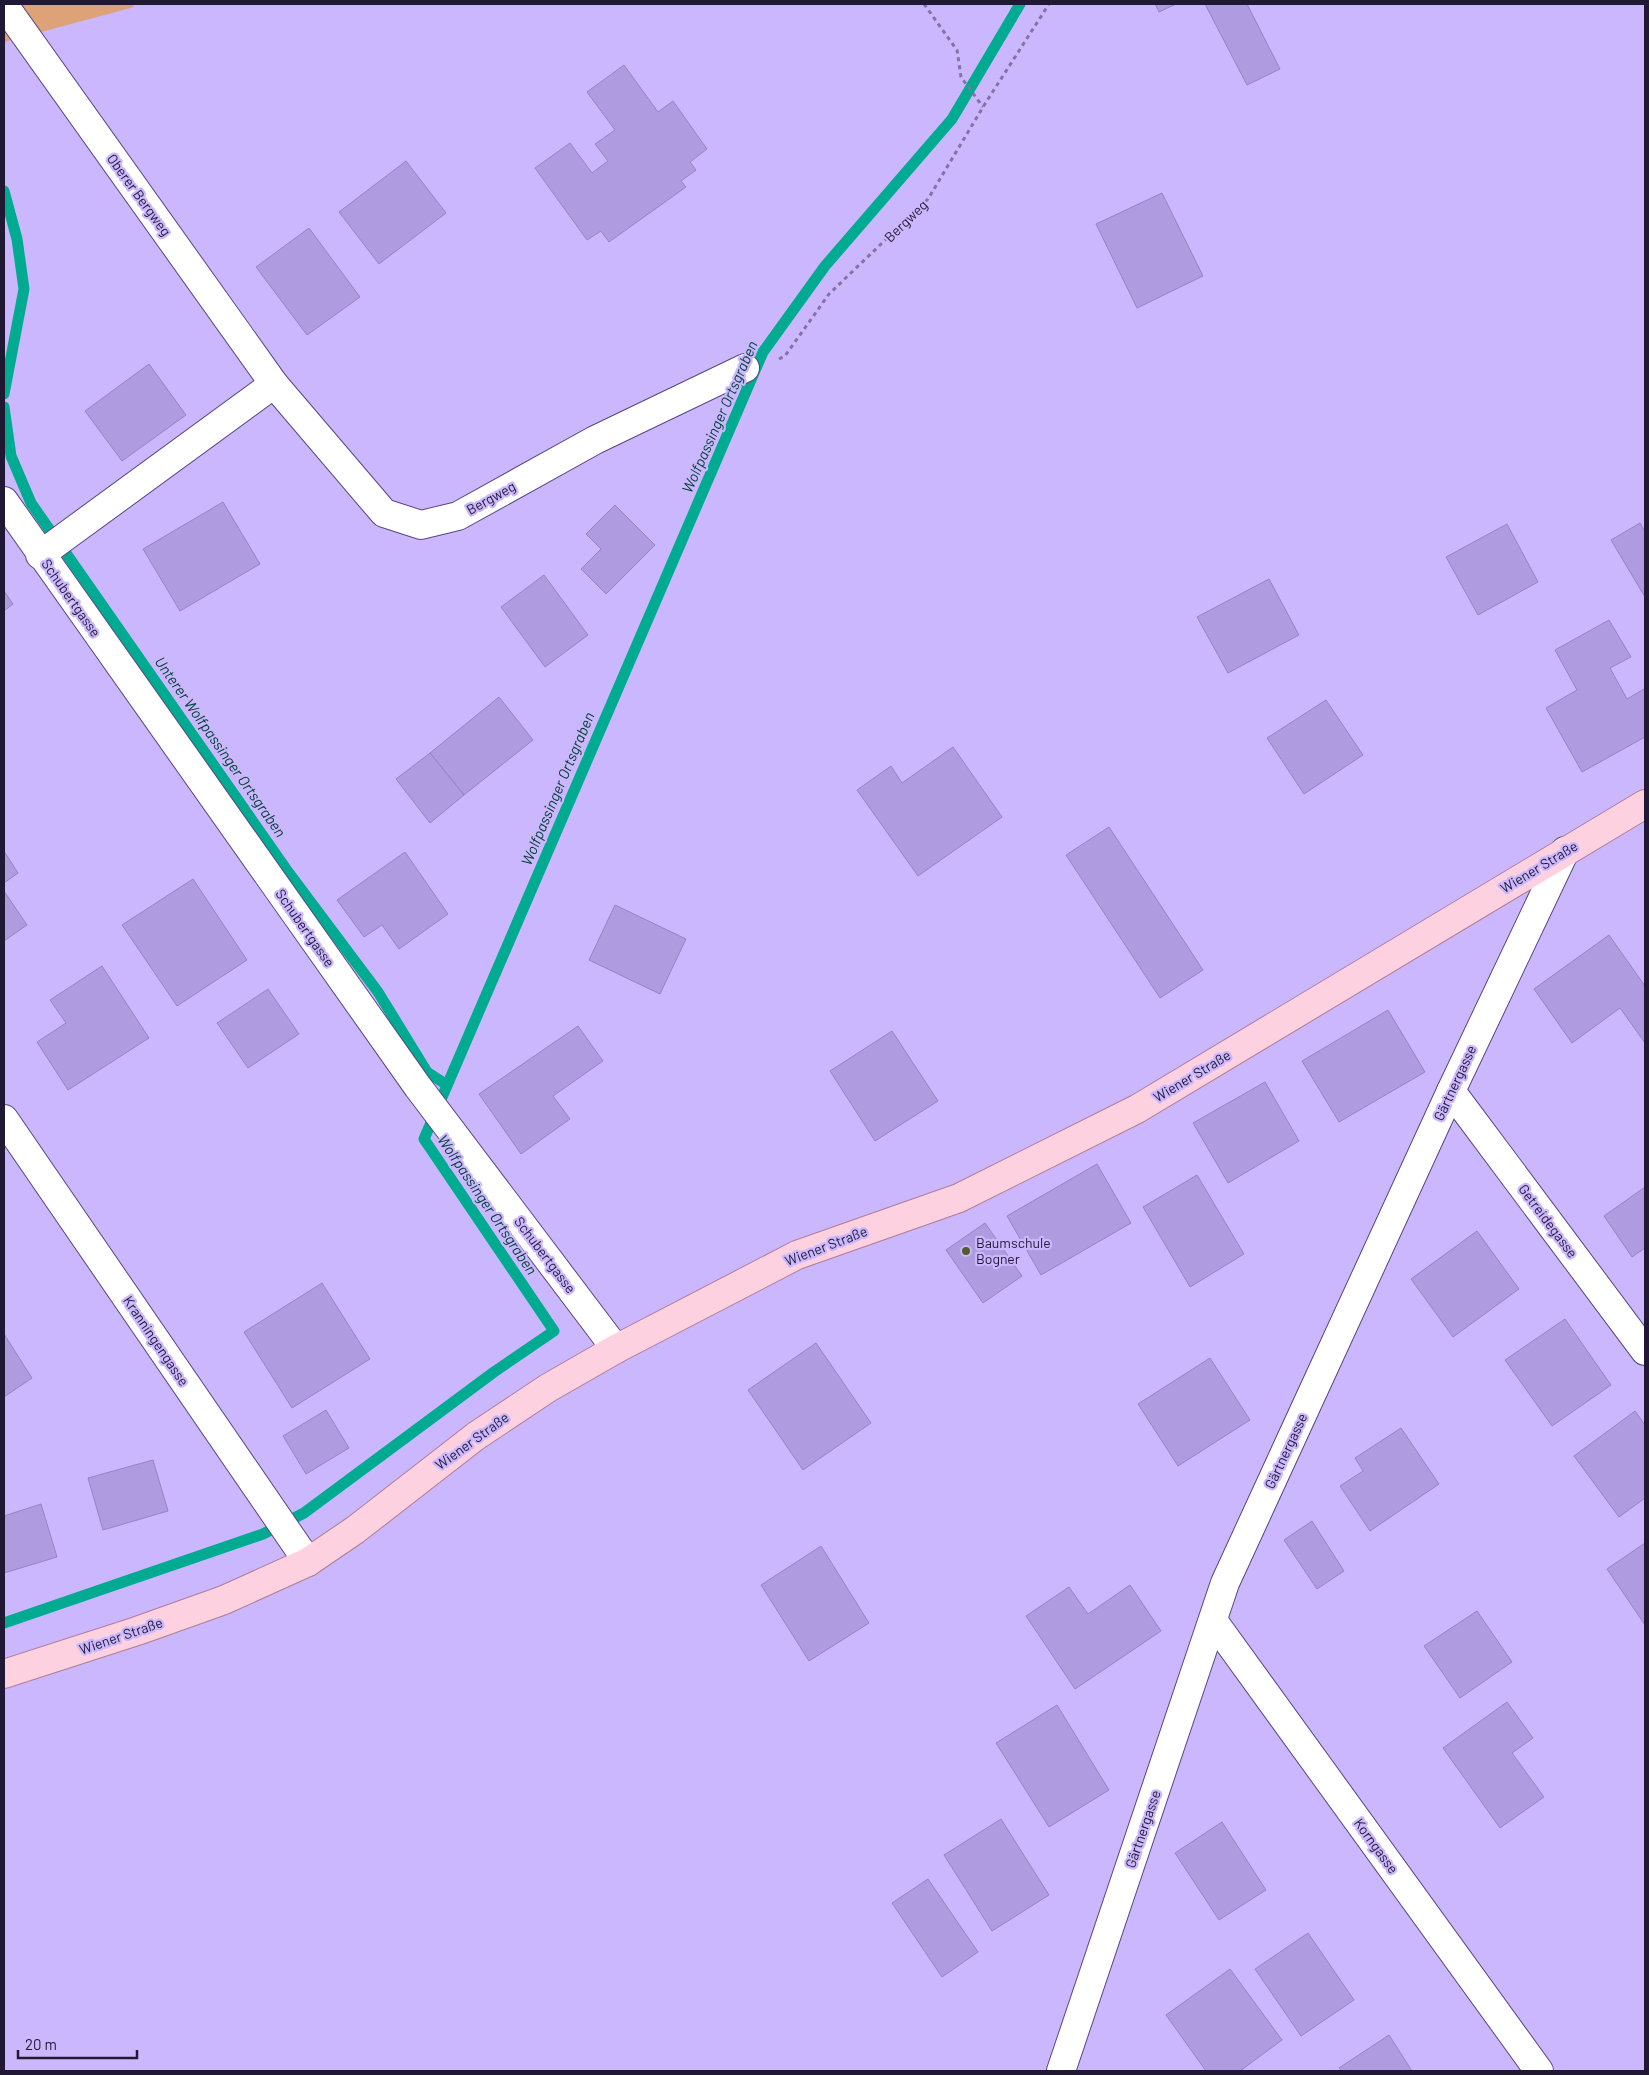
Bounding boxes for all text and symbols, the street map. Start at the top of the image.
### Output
street label: Oberer Bergweg [104,150,175,239]
street label: Bergweg [881,196,931,245]
water label: Wolfpassinger Ortsgraben [677,338,761,495]
street label: Bergweg [463,477,518,518]
street label: Schubertgasse [38,555,105,640]
water label: Unterer Wolfpassinger Ortsgraben [151,653,290,840]
water label: Wolfpassinger Ortsgraben [517,709,598,868]
street label: Wiener Straße [1497,837,1580,896]
street label: Schubertgasse [272,885,339,970]
street label: Gärtnergasse [1430,1042,1479,1123]
street label: Wiener Straße [1150,1046,1233,1105]
water label: Wolfpassinger Ortsgraben [434,1131,541,1278]
street label: Getreidegasse [1515,1181,1582,1261]
street label: Schubertgasse [511,1213,580,1296]
street label: Wiener Straße [782,1222,869,1269]
place label: Baumschule Bogner [976,1234,1051,1267]
marker: Baumschule Bogner [960,1245,972,1257]
street label: Kranningengasse [120,1293,193,1389]
street label: Wiener Straße [432,1408,512,1473]
street label: Gärtnergasse [1261,1410,1310,1491]
street label: Wiener Straße [77,1613,165,1658]
street label: Gärtnergasse [1121,1788,1164,1870]
street label: Korngasse [1351,1815,1402,1877]
scale bar [18,2028,136,2060]
text: 20 m [25,2035,57,2053]

